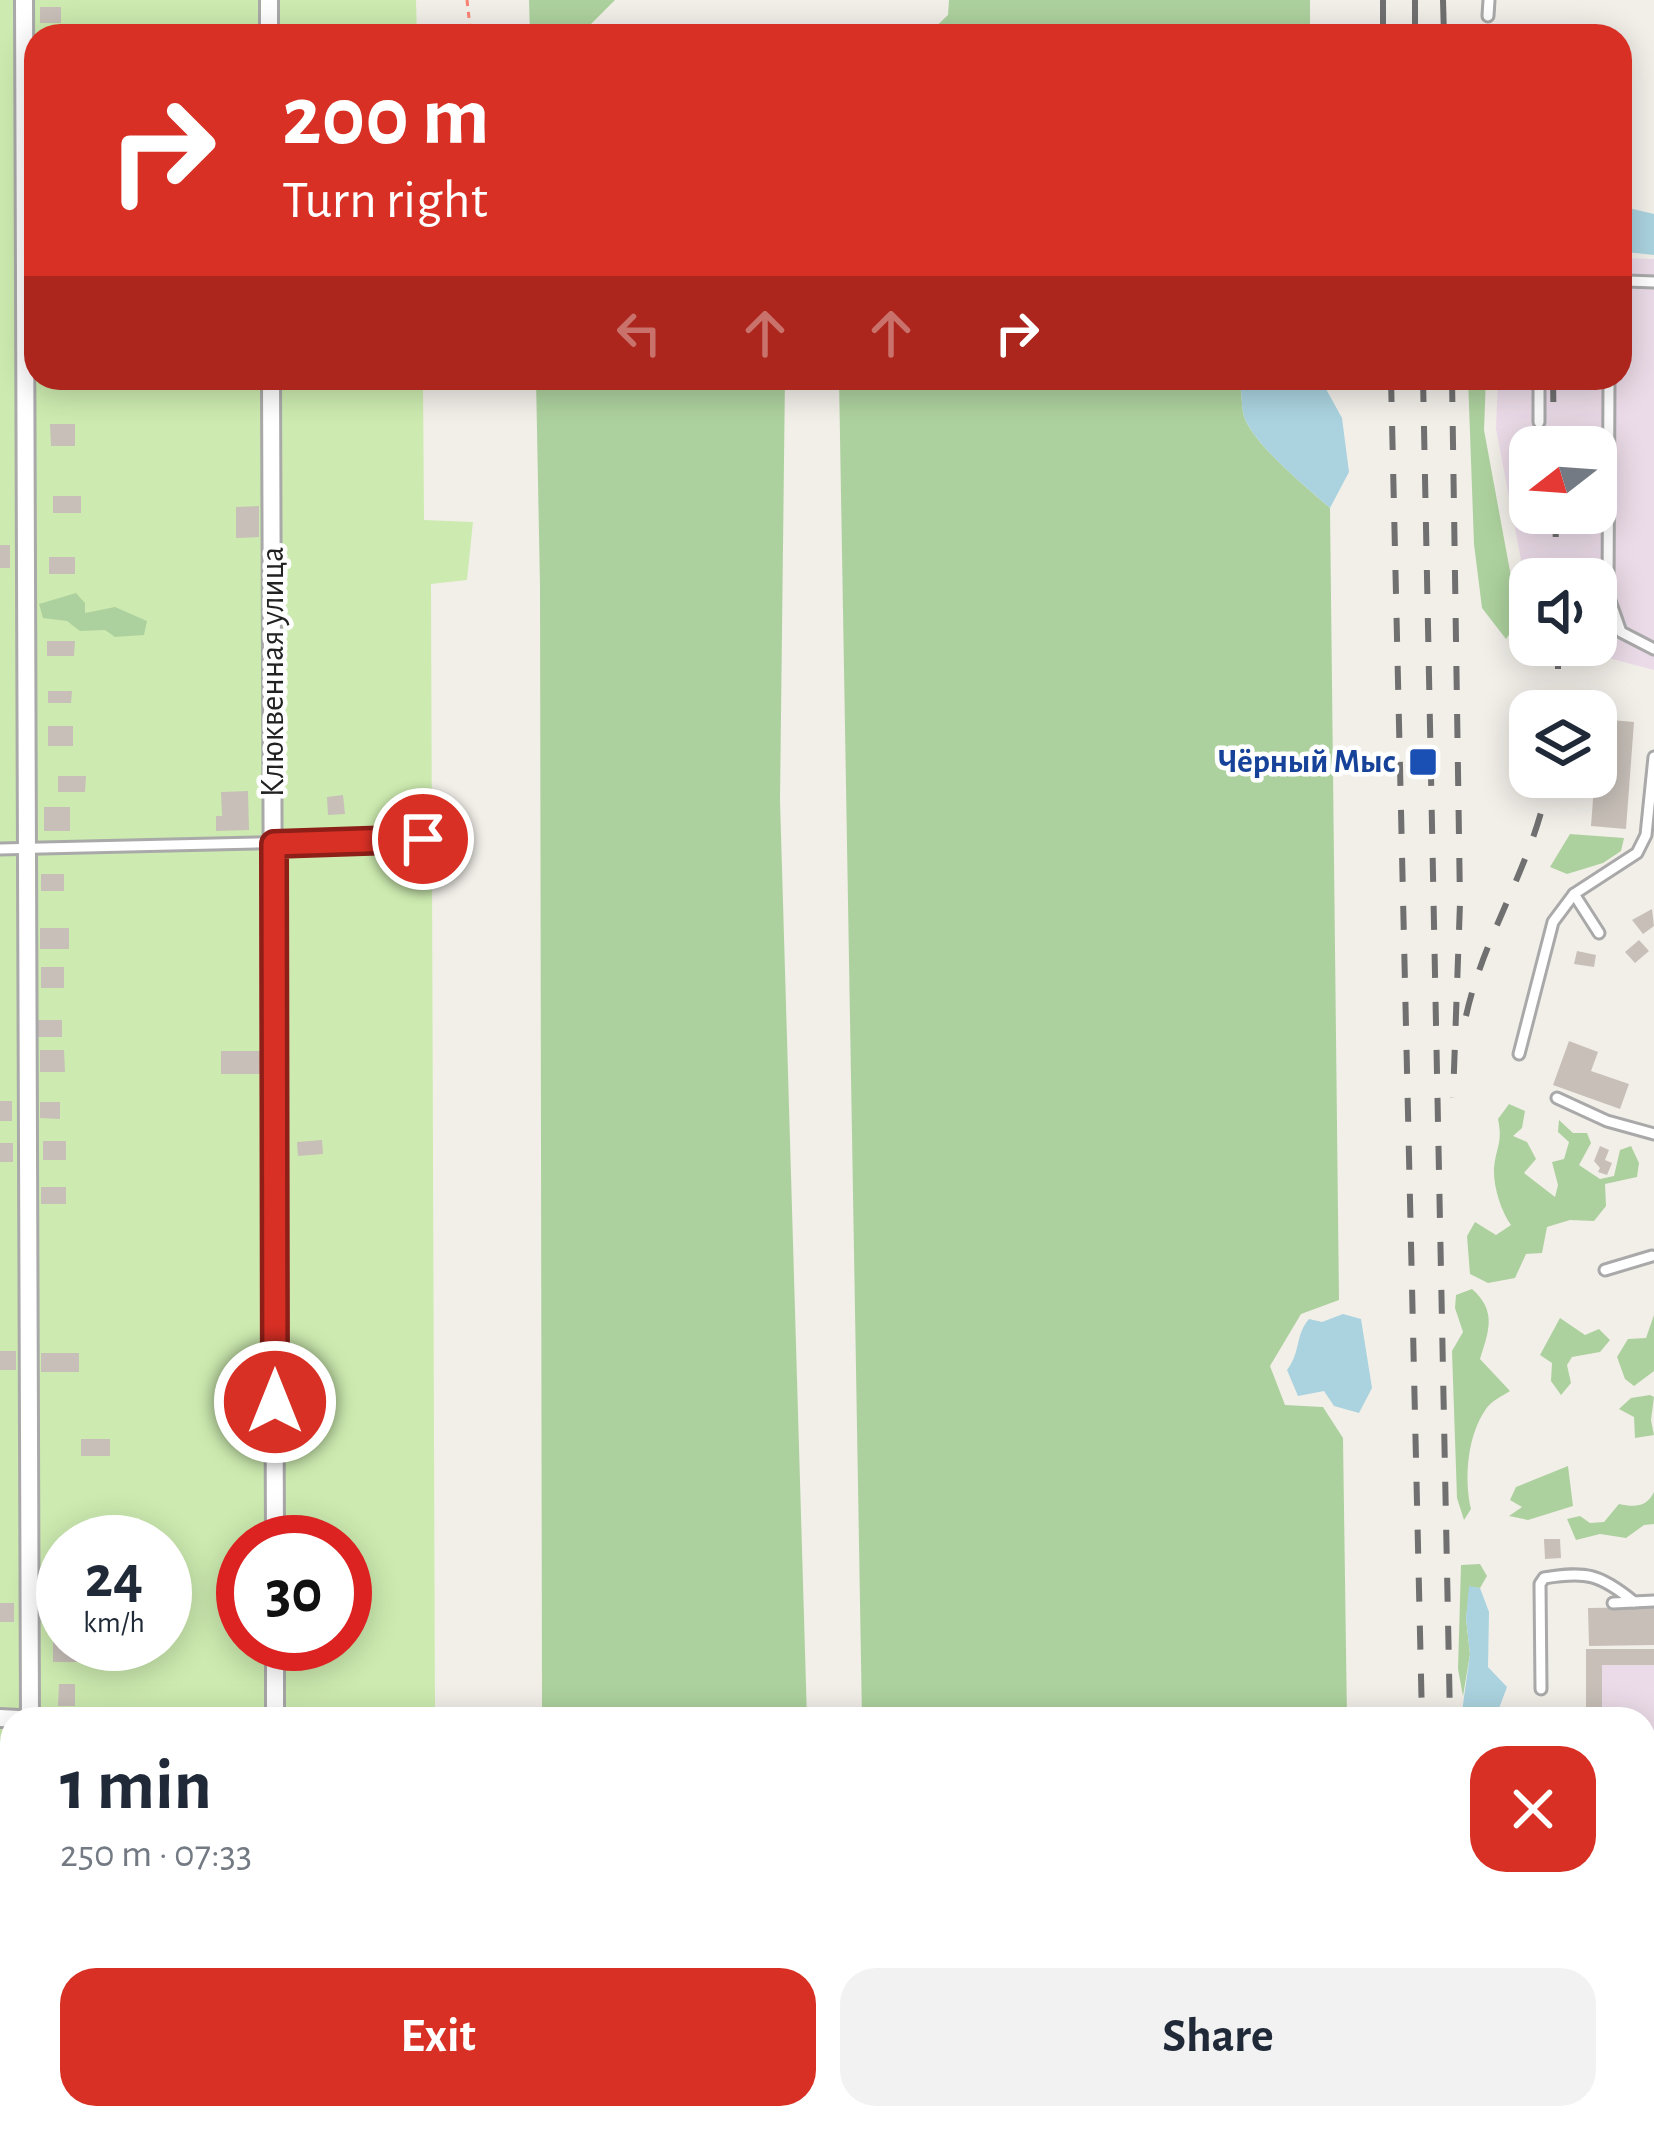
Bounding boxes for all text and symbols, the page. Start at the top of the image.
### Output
icon: right [84,72,240,228]
text: 200 m [282,76,490,160]
text: Turn right [282,174,488,228]
icon: left [606,300,672,366]
icon: ahead [732,300,798,366]
icon: ahead [858,300,924,366]
icon: right [984,300,1050,366]
north arrow [1509,426,1617,534]
map controls [1509,426,1617,798]
street label: Клюквенная улица [257,547,290,797]
button: sound [1509,558,1617,666]
button: layers [1509,690,1617,798]
place label: Чёрный Мыс [1218,746,1396,779]
marker: Чёрный Мыс [1407,746,1439,778]
pin [372,788,474,890]
icon: arrive [390,806,456,872]
position arrow [212,1339,338,1465]
speed limit sign: 30 [216,1515,372,1671]
text: 24 [85,1548,143,1608]
text: km/h [83,1608,145,1638]
button: close [1470,1746,1596,1872]
text: 1 min [60,1750,212,1822]
text: 250 m · 07:33 [60,1835,252,1874]
button: Exit [60,1968,816,2106]
button: Share [840,1968,1596,2106]

